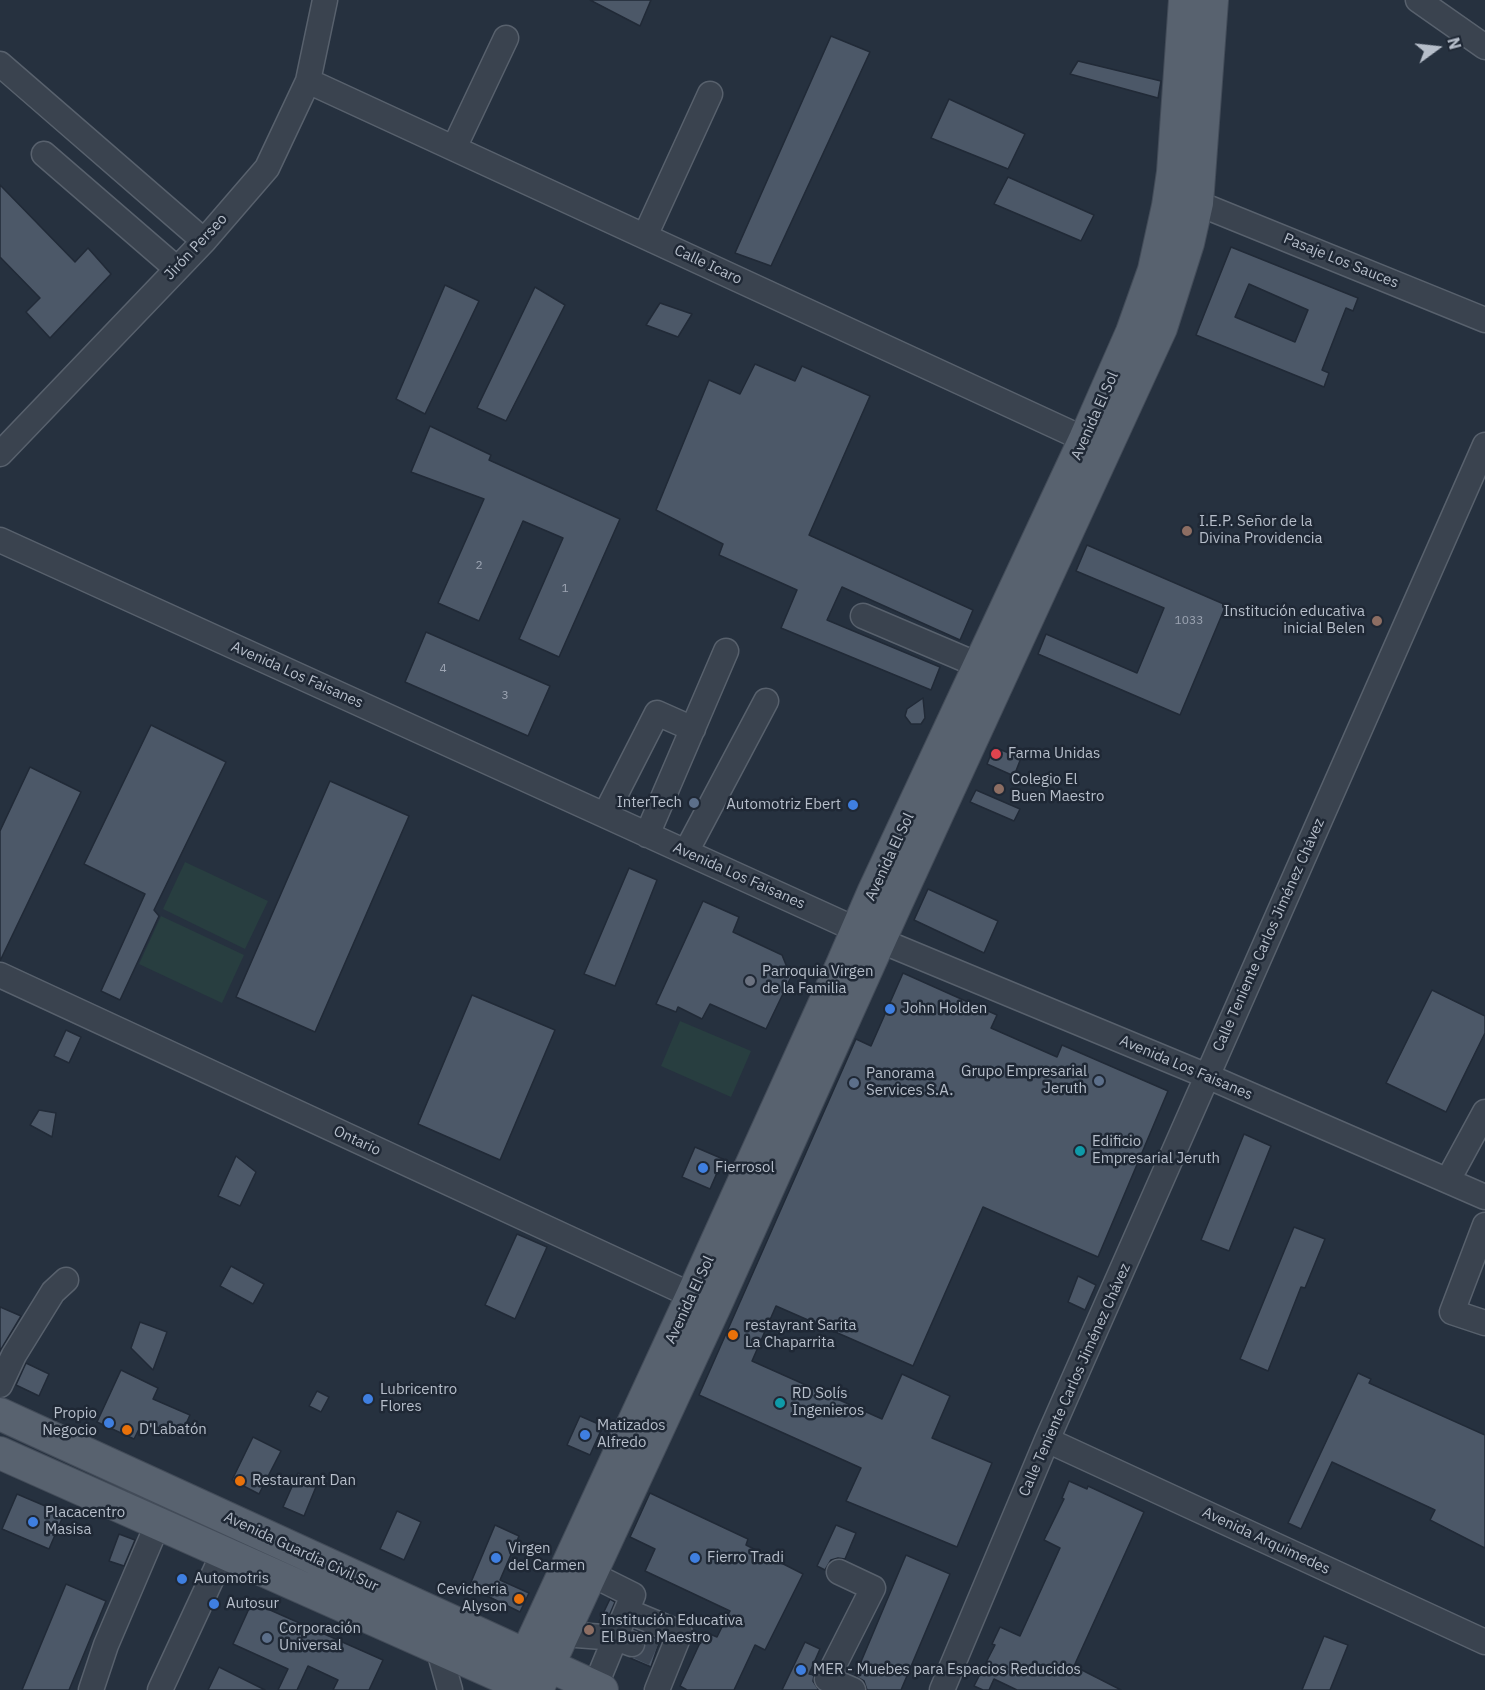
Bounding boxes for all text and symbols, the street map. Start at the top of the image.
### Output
north arrow [1407,18,1467,78]
text: N [1443,35,1466,52]
street label: Jirón Perseo [161,210,231,284]
street label: Pasaje Los Sauces [1281,230,1401,292]
street label: Calle Icaro [671,242,745,288]
street label: Avenida El Sol [1067,369,1123,463]
place label: I.E.P. Señor de la Divina Providencia [1199,513,1323,548]
marker: I.E.P. Señor de la Divina Providencia [1180,524,1194,538]
house number: 2 [475,559,483,573]
house number: 1 [561,582,569,596]
place label: Institución educativa inicial Belen [1223,603,1365,638]
house number: 1033 [1175,614,1203,628]
marker: Institución educativa inicial Belen [1370,614,1384,628]
street label: Avenida Los Faisanes [228,638,366,712]
house number: 4 [439,662,447,676]
house number: 3 [501,689,509,703]
place label: Farma Unidas [1008,745,1100,763]
marker: Farma Unidas [989,747,1003,761]
place label: Colegio El Buen Maestro [1011,771,1104,806]
marker: Colegio El Buen Maestro [992,782,1006,796]
place label: InterTech [617,794,682,812]
marker: InterTech [687,796,701,810]
place label: Automotriz Ebert [726,796,841,814]
marker: Automotriz Ebert [846,798,860,812]
street label: Avenida El Sol [862,810,918,904]
street label: Calle Teniente Carlos Jiménez Chávez [1209,816,1329,1054]
street label: Avenida Los Faisanes [670,839,808,913]
place label: Parroquia Virgen de la Familia [762,963,873,998]
marker: Parroquia Virgen de la Familia [743,974,757,988]
place label: John Holden [902,1000,987,1018]
marker: John Holden [883,1002,897,1016]
street label: Avenida Los Faisanes [1117,1032,1255,1104]
place label: Grupo Empresarial Jeruth [961,1063,1087,1098]
place label: Panorama Services S.A. [866,1065,953,1100]
marker: Grupo Empresarial Jeruth [1092,1074,1106,1088]
marker: Panorama Services S.A. [847,1076,861,1090]
street label: Ontario [331,1122,383,1160]
place label: Edificio Empresarial Jeruth [1092,1133,1220,1168]
marker: Edificio Empresarial Jeruth [1073,1144,1087,1158]
place label: Fierrosol [715,1159,774,1177]
marker: Fierrosol [696,1161,710,1175]
street label: Avenida El Sol [662,1253,718,1347]
street label: Calle Teniente Carlos Jiménez Chávez [1015,1261,1135,1499]
place label: restayrant Sarita La Chaparrita [745,1317,857,1352]
marker: restayrant Sarita La Chaparrita [726,1328,740,1342]
place label: Lubricentro Flores [380,1381,457,1416]
place label: RD Solís Ingenieros [792,1385,864,1420]
marker: Lubricentro Flores [361,1392,375,1406]
marker: RD Solís Ingenieros [773,1396,787,1410]
place label: Propio Negocio [42,1405,97,1440]
marker: Propio Negocio [102,1416,116,1430]
place label: Matizados Alfredo [597,1417,666,1452]
place label: D'Labatón [139,1421,207,1439]
marker: D'Labatón [120,1423,134,1437]
marker: Matizados Alfredo [578,1428,592,1442]
place label: Restaurant Dan [252,1472,356,1490]
marker: Restaurant Dan [233,1474,247,1488]
street label: Avenida Arquimedes [1199,1503,1333,1579]
place label: Placacentro Masisa [45,1504,125,1539]
street label: Avenida Guardia Civil Sur [221,1508,381,1596]
marker: Placacentro Masisa [26,1515,40,1529]
place label: Virgen del Carmen [508,1540,585,1575]
place label: Fierro Tradi [707,1549,784,1567]
marker: Virgen del Carmen [489,1551,503,1565]
marker: Fierro Tradi [688,1551,702,1565]
place label: Automotris [194,1570,269,1588]
marker: Automotris [175,1572,189,1586]
place label: Cevicheria Alyson [437,1581,507,1616]
marker: Cevicheria Alyson [512,1592,526,1606]
place label: Autosur [226,1595,279,1613]
marker: Autosur [207,1597,221,1611]
place label: Institución Educativa El Buen Maestro [601,1612,743,1647]
place label: Corporación Universal [279,1620,361,1655]
marker: Institución Educativa El Buen Maestro [582,1623,596,1637]
marker: Corporación Universal [260,1631,274,1645]
place label: MER - Muebes para Espacios Reducidos [813,1661,1081,1679]
marker: MER - Muebes para Espacios Reducidos [794,1663,808,1677]

